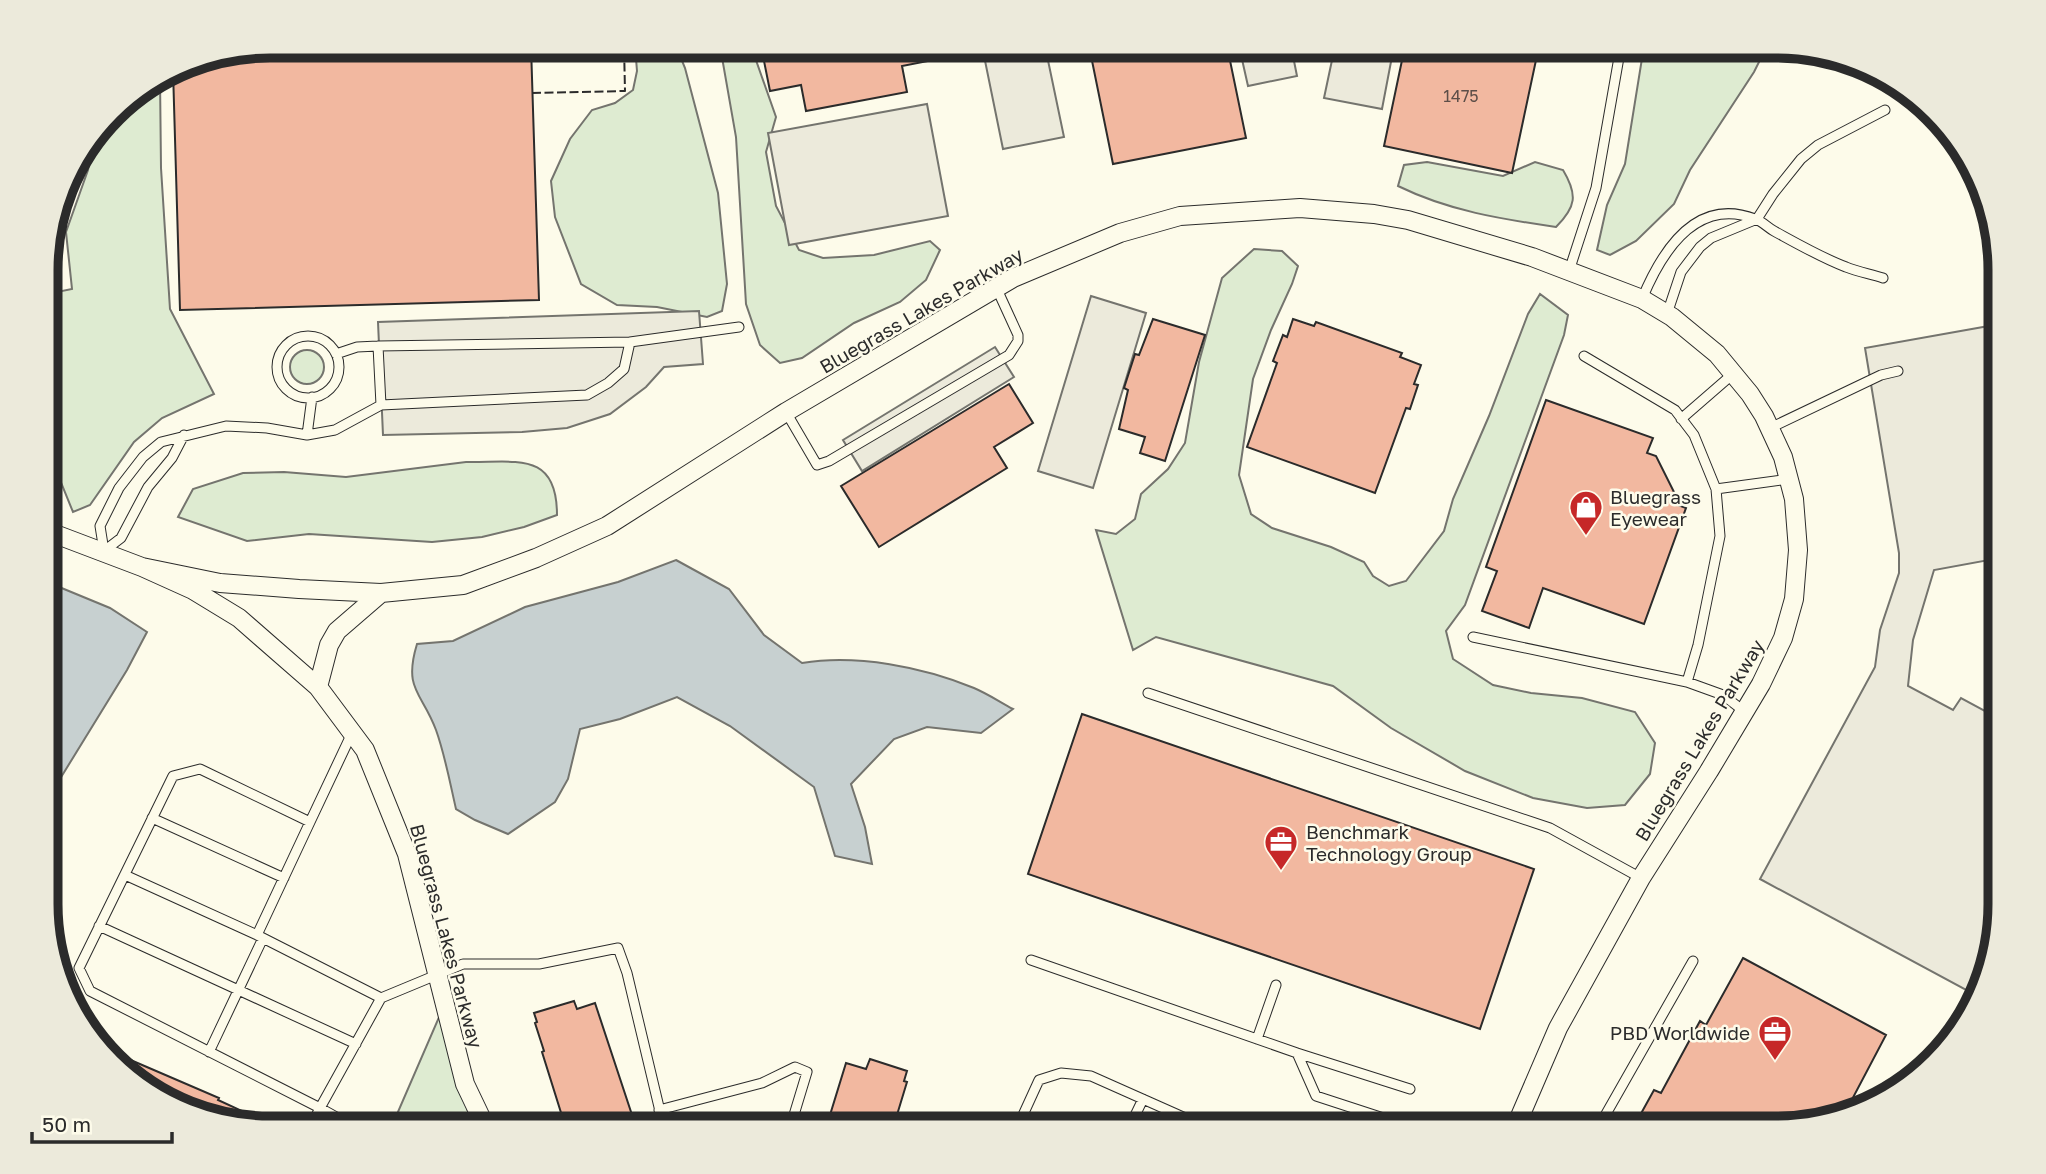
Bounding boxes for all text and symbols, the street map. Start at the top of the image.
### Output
house number: 1475 [1443,86,1479,106]
street label: Bluegrass Lakes Parkway [815,242,1027,378]
place label: Bluegrass Eyewear [1610,485,1701,530]
shop icon: Bluegrass Eyewear [1567,488,1605,537]
street label: Bluegrass Lakes Parkway [1630,635,1769,845]
place label: Benchmark Technology Group [1306,820,1472,865]
street label: Bluegrass Lakes Parkway [406,821,488,1051]
office icon: Benchmark Technology Group [1262,823,1300,872]
office icon: PBD Worldwide [1756,1013,1794,1062]
place label: PBD Worldwide [1610,1021,1750,1044]
scale bar [32,1100,172,1144]
text: 50 m [42,1111,91,1137]

